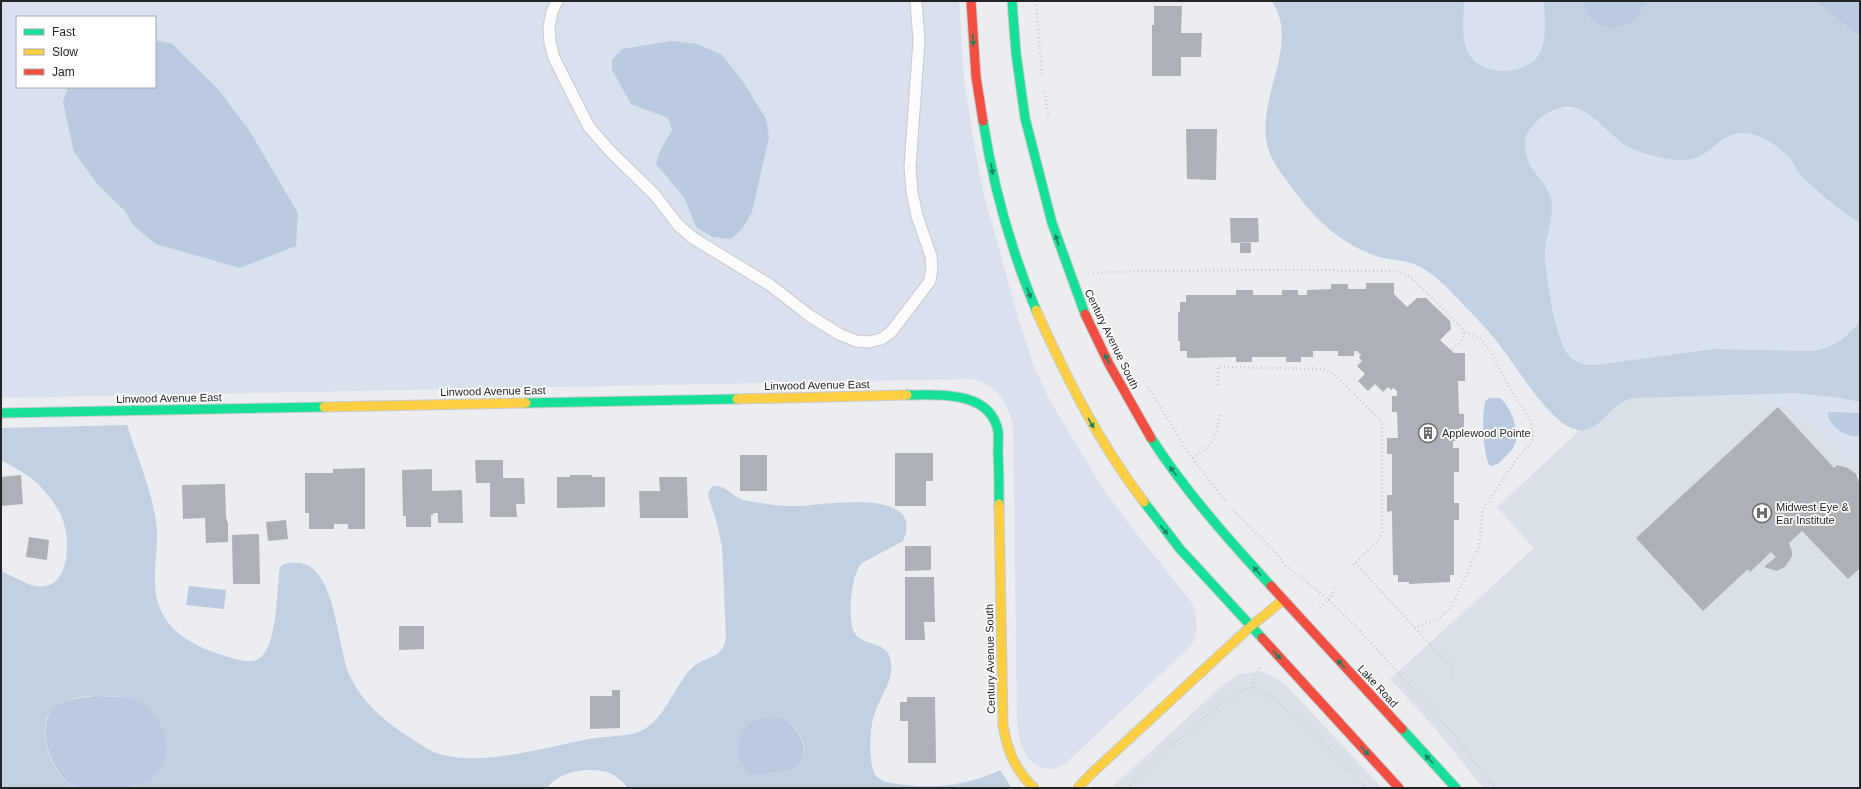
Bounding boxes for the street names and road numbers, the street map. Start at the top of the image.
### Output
street label: Century Avenue South [1083,287,1141,391]
street label: Linwood Avenue East [764,378,870,392]
street label: Linwood Avenue East [440,384,546,398]
street label: Linwood Avenue East [116,391,222,405]
street label: Century Avenue South [983,604,997,714]
street label: Lake Road [1355,662,1401,710]

